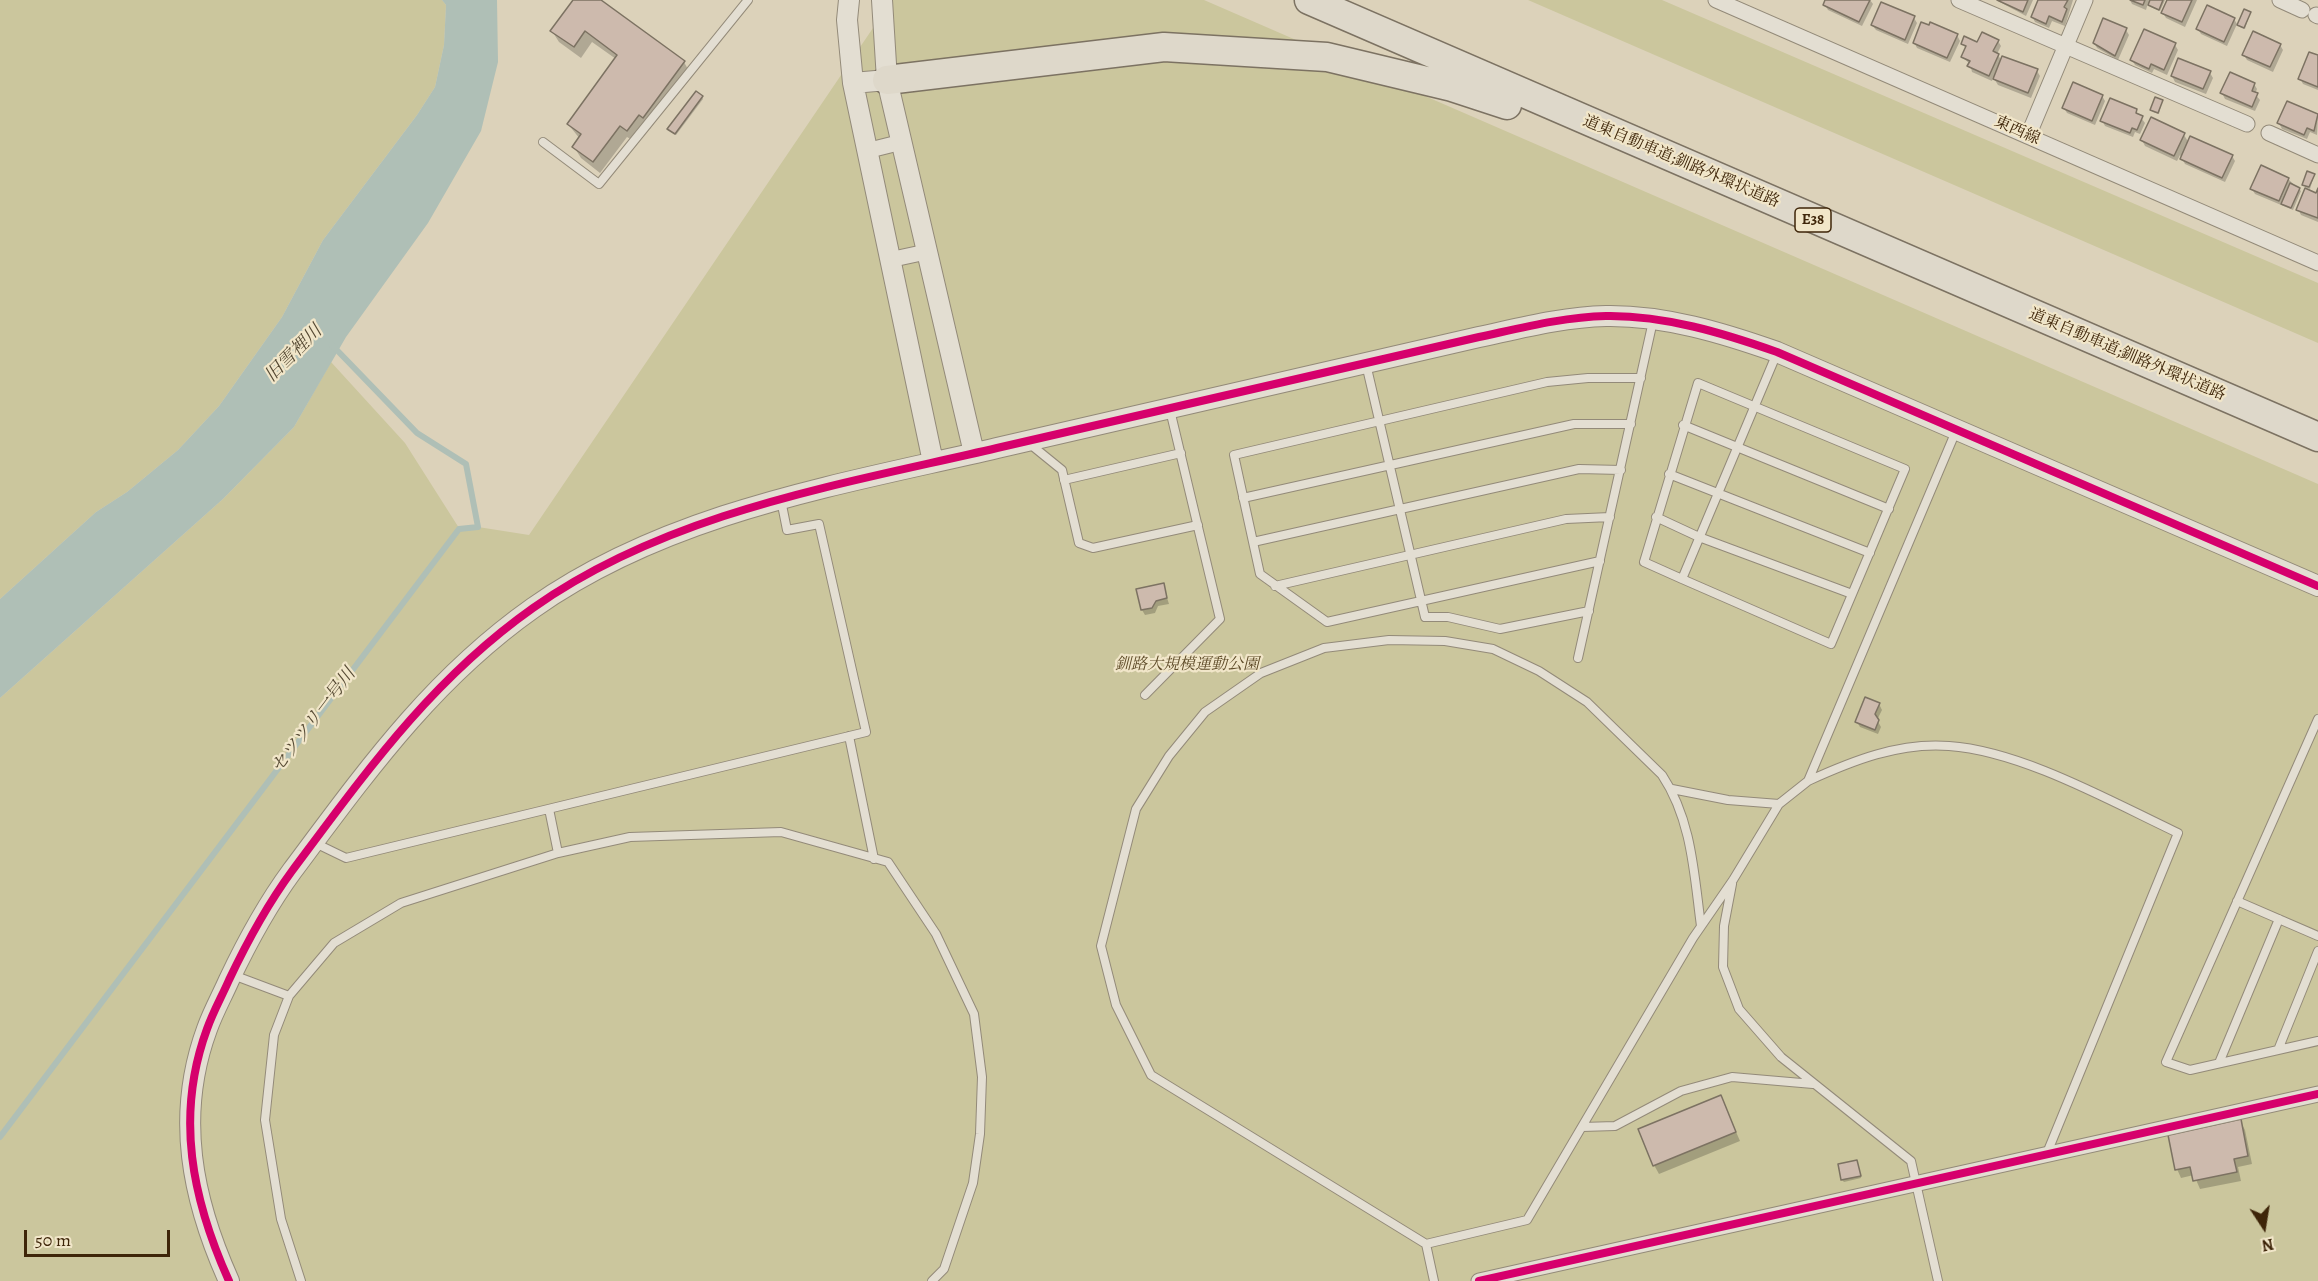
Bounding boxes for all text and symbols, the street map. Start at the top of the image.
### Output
street label: 道東自動車道;釧路外環状道路 [1580,112,1782,212]
street label: 東西線 [1991,112,2043,150]
road number: E38 [1795,208,1831,232]
street label: 道東自動車道;釧路外環状道路 [2026,305,2228,405]
water label: 旧雪裡川 [261,321,327,387]
park label: 釧路大規模運動公園 [1115,655,1259,675]
water label: セツツリ一号川 [267,664,361,778]
north arrow [2234,1197,2294,1257]
scale bar [27,1218,172,1256]
text: 50 m [35,1228,71,1252]
text: N [2260,1233,2276,1257]

